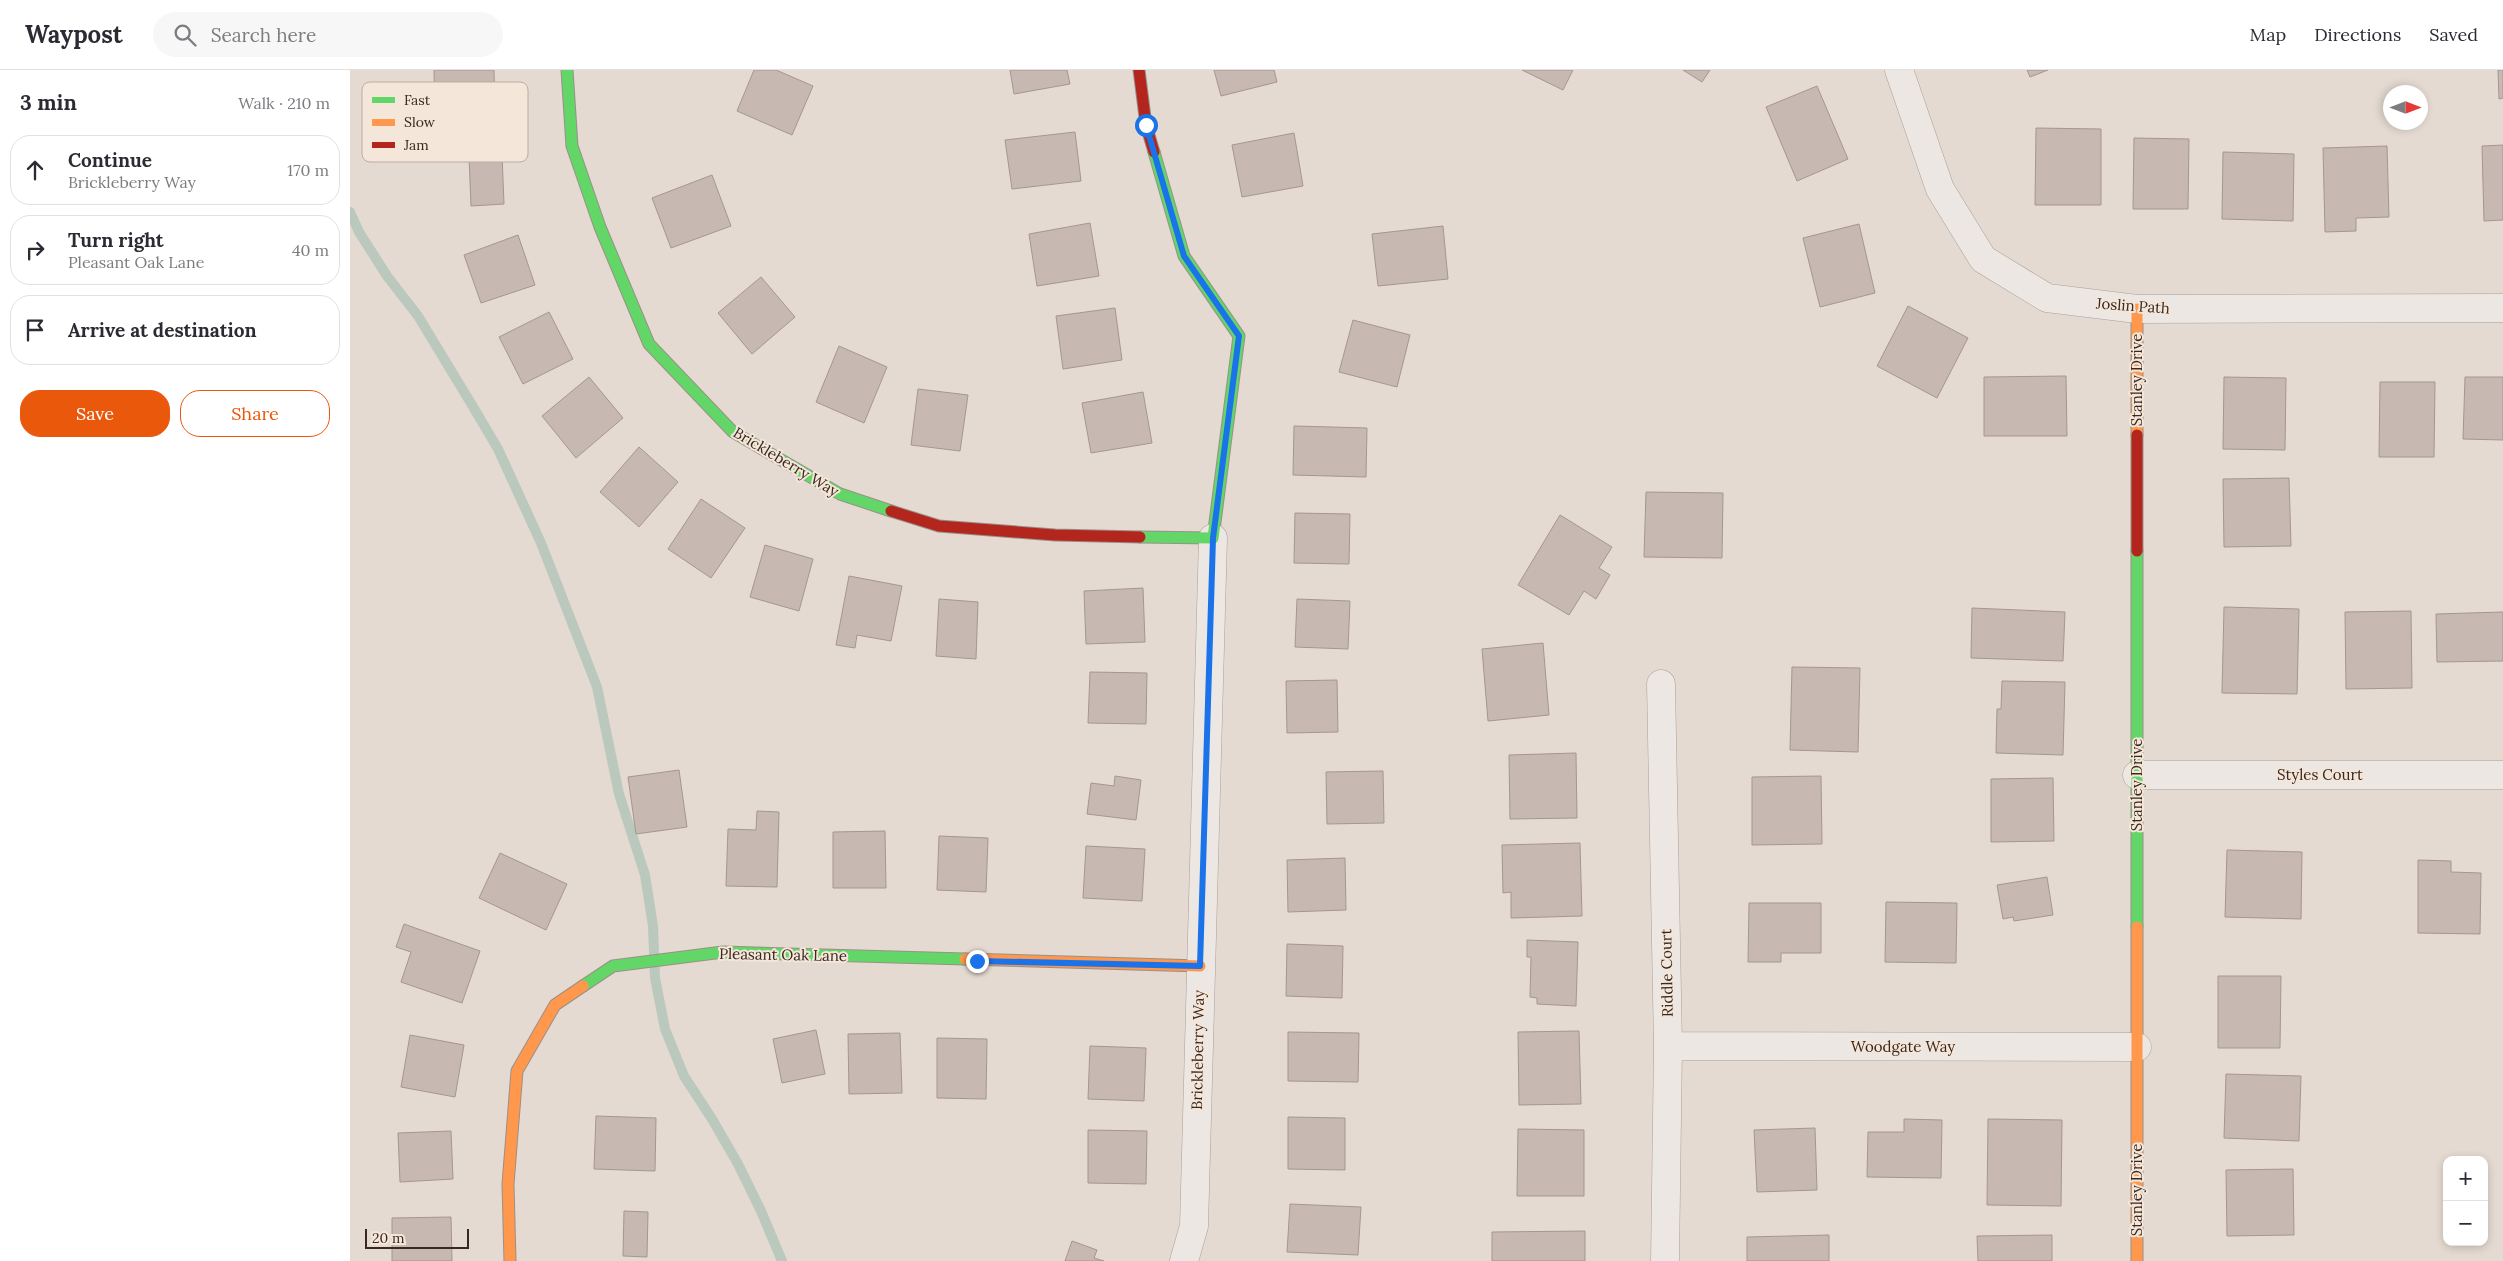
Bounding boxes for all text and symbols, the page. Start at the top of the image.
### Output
search box [153,12,503,57]
text: Waypost [25,19,123,50]
icon: search [171,21,199,49]
text: Search here [211,23,316,47]
text: Map [2250,23,2286,46]
text: Directions [2314,23,2401,46]
text: Saved [2429,23,2478,46]
legend [362,82,528,162]
north arrow [2383,85,2428,130]
text: 3 min [20,89,77,116]
text: Fast [404,91,431,109]
text: Walk · 210 m [238,93,330,113]
text: Slow [404,113,436,131]
route start [1135,114,1158,137]
text: Jam [403,136,429,154]
text: Continue [68,148,152,172]
icon: ahead [21,156,49,184]
text: 170 m [287,160,329,180]
text: Brickleberry Way [68,172,196,192]
text: Turn right [68,228,164,252]
icon: right [21,236,49,264]
text: 40 m [292,240,329,260]
text: Pleasant Oak Lane [68,252,204,272]
street label: Joslin Path [2094,293,2171,318]
icon: arrive [21,316,49,344]
text: Arrive at destination [68,318,257,342]
street label: Stanley Drive [2127,334,2146,426]
button: Save [20,390,170,437]
button: Share [180,390,330,437]
street label: Brickleberry Way [730,423,843,501]
street label: Stanley Drive [2127,739,2146,831]
street label: Styles Court [2277,765,2363,784]
street label: Riddle Court [1656,928,1677,1017]
street label: Pleasant Oak Lane [719,944,847,965]
route end [966,950,989,973]
street label: Brickleberry Way [1187,990,1208,1110]
street label: Woodgate Way [1851,1037,1955,1056]
street label: Stanley Drive [2127,1144,2146,1236]
map controls [2443,1156,2488,1246]
button: + [2443,1156,2488,1201]
button: − [2443,1201,2488,1246]
scale bar [365,1226,469,1249]
text: 20 m [372,1229,404,1247]

